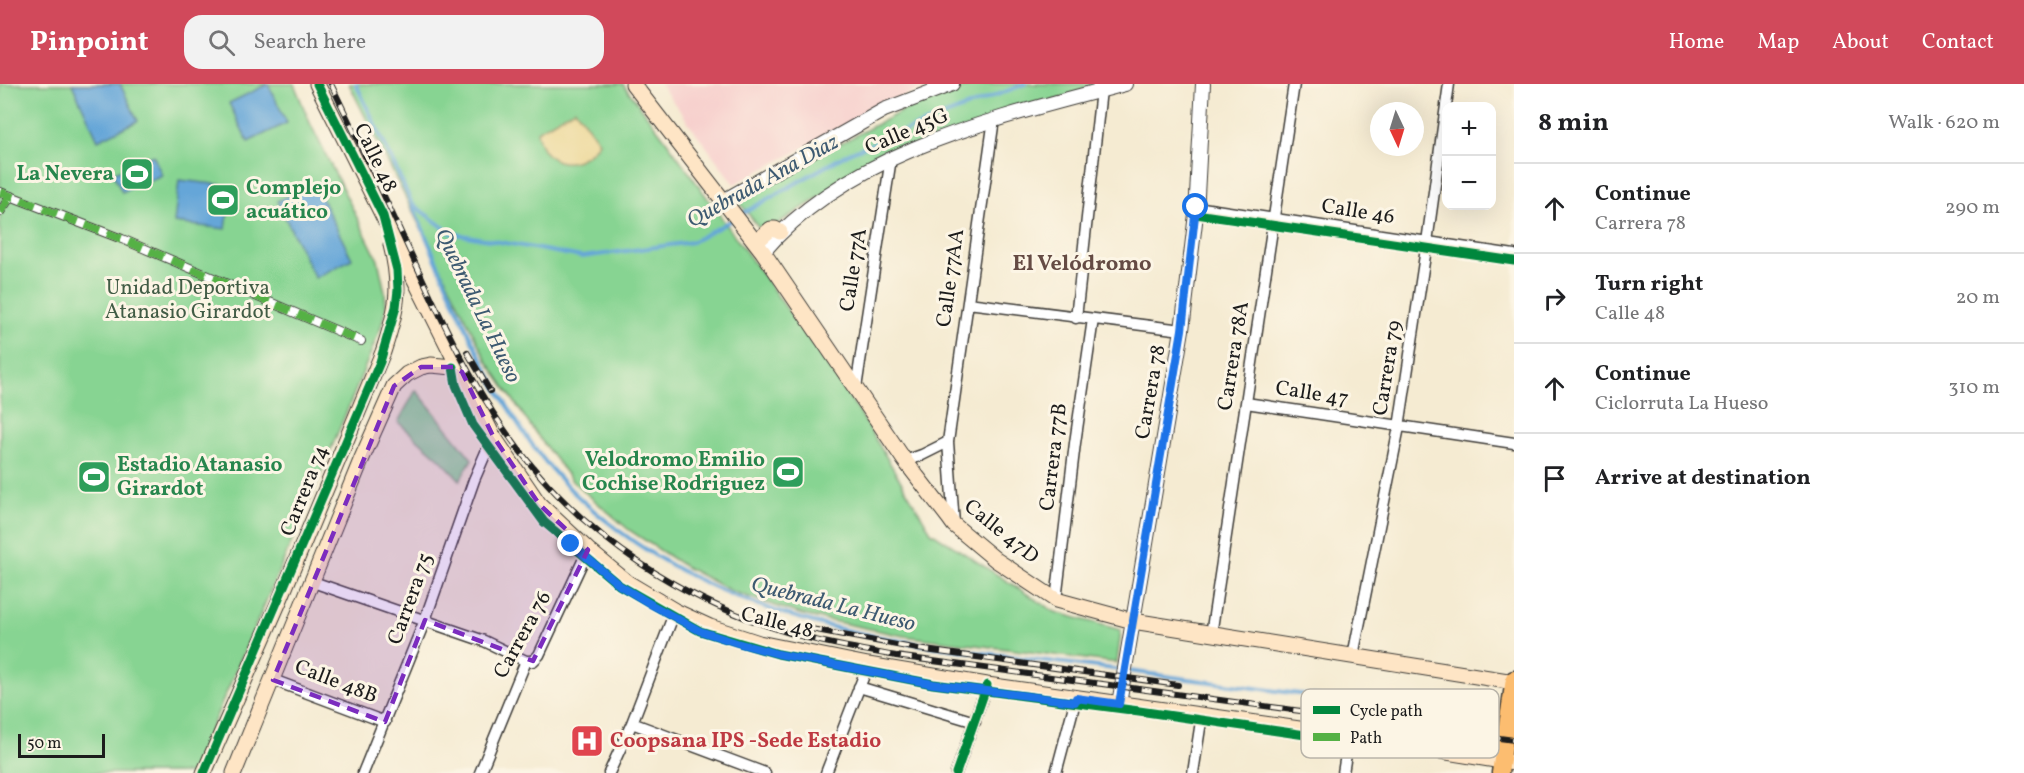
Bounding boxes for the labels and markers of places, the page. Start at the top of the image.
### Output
sports icon: La Nevera [119,156,155,192]
place label: La Nevera [16,160,114,189]
place label: Complejo acuático [246,174,341,227]
sports icon: Complejo acuático [205,182,241,218]
place label: Velodromo Emilio Cochise Rodriguez [582,446,765,499]
place label: Estadio Atanasio Girardot [117,451,283,504]
sports icon: Velodromo Emilio Cochise Rodriguez [770,454,806,490]
sports icon: Estadio Atanasio Girardot [76,459,112,495]
hospital icon: Coopsana IPS -Sede Estadio [569,723,605,759]
place label: Coopsana IPS -Sede Estadio [610,727,881,756]

